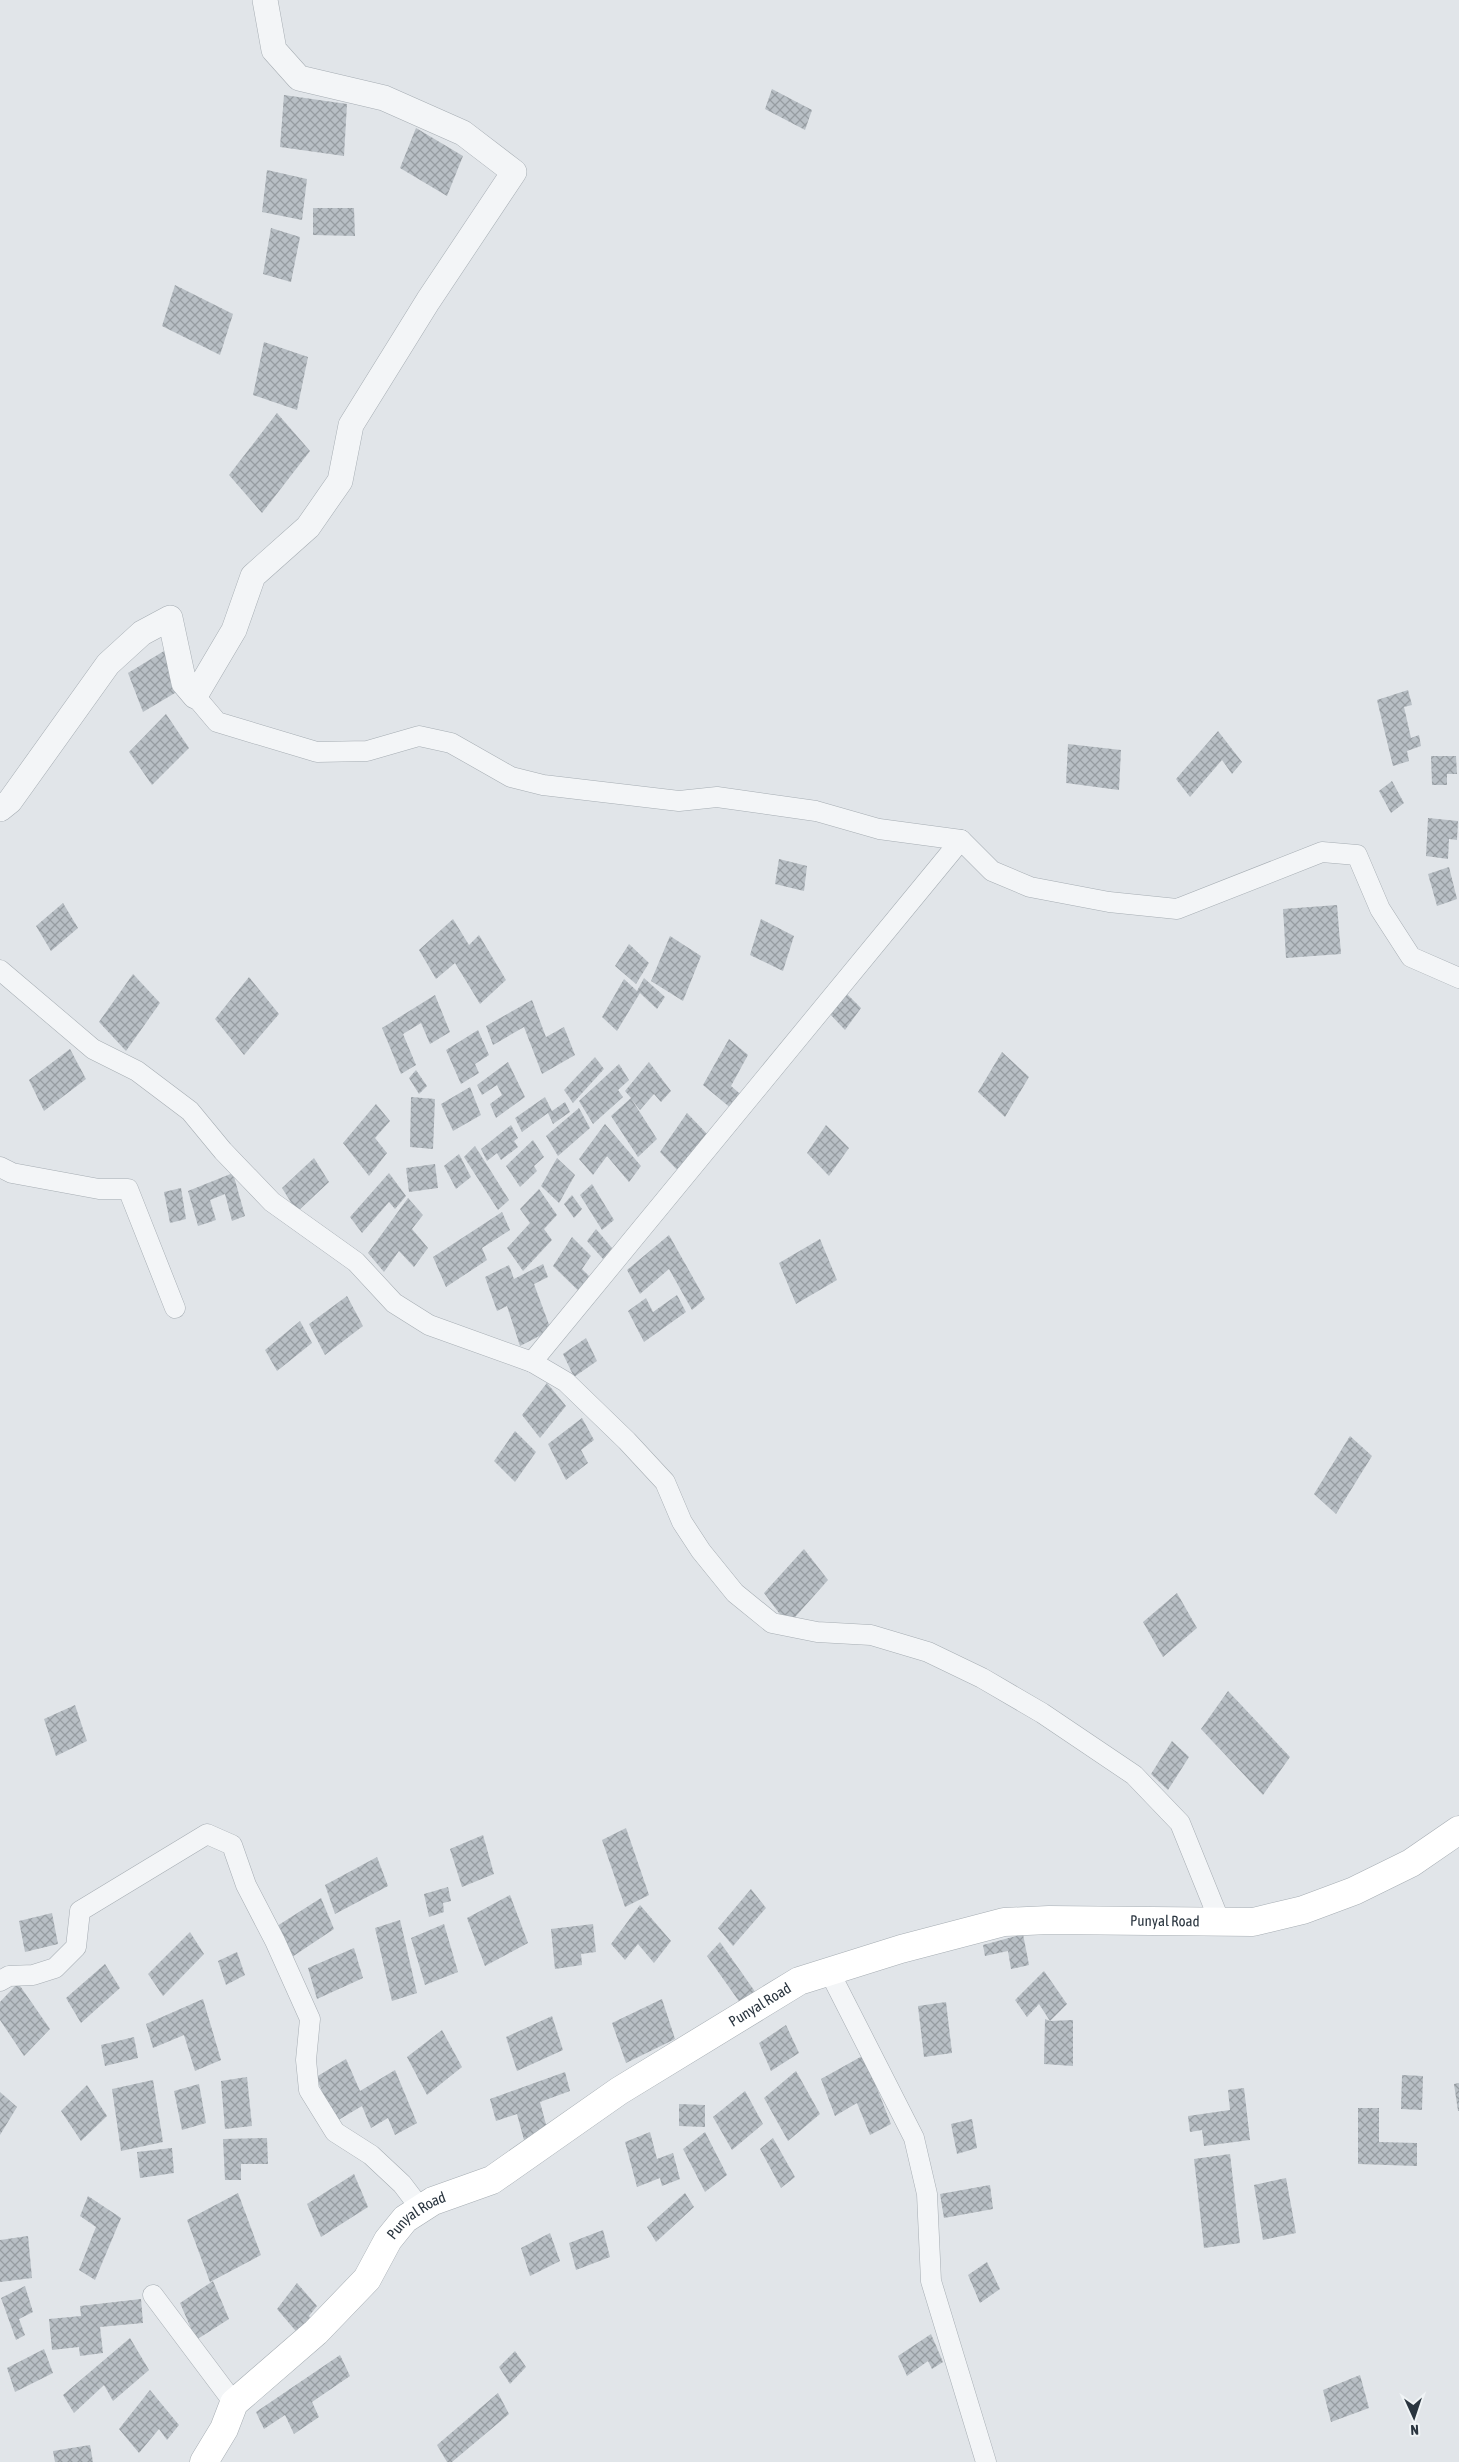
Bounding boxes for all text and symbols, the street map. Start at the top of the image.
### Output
street label: Punyal Road [1130,1912,1200,1929]
street label: Punyal Road [726,1979,794,2030]
street label: Punyal Road [383,2188,448,2242]
north arrow [1389,2392,1439,2442]
text: N [1410,2422,1419,2438]

